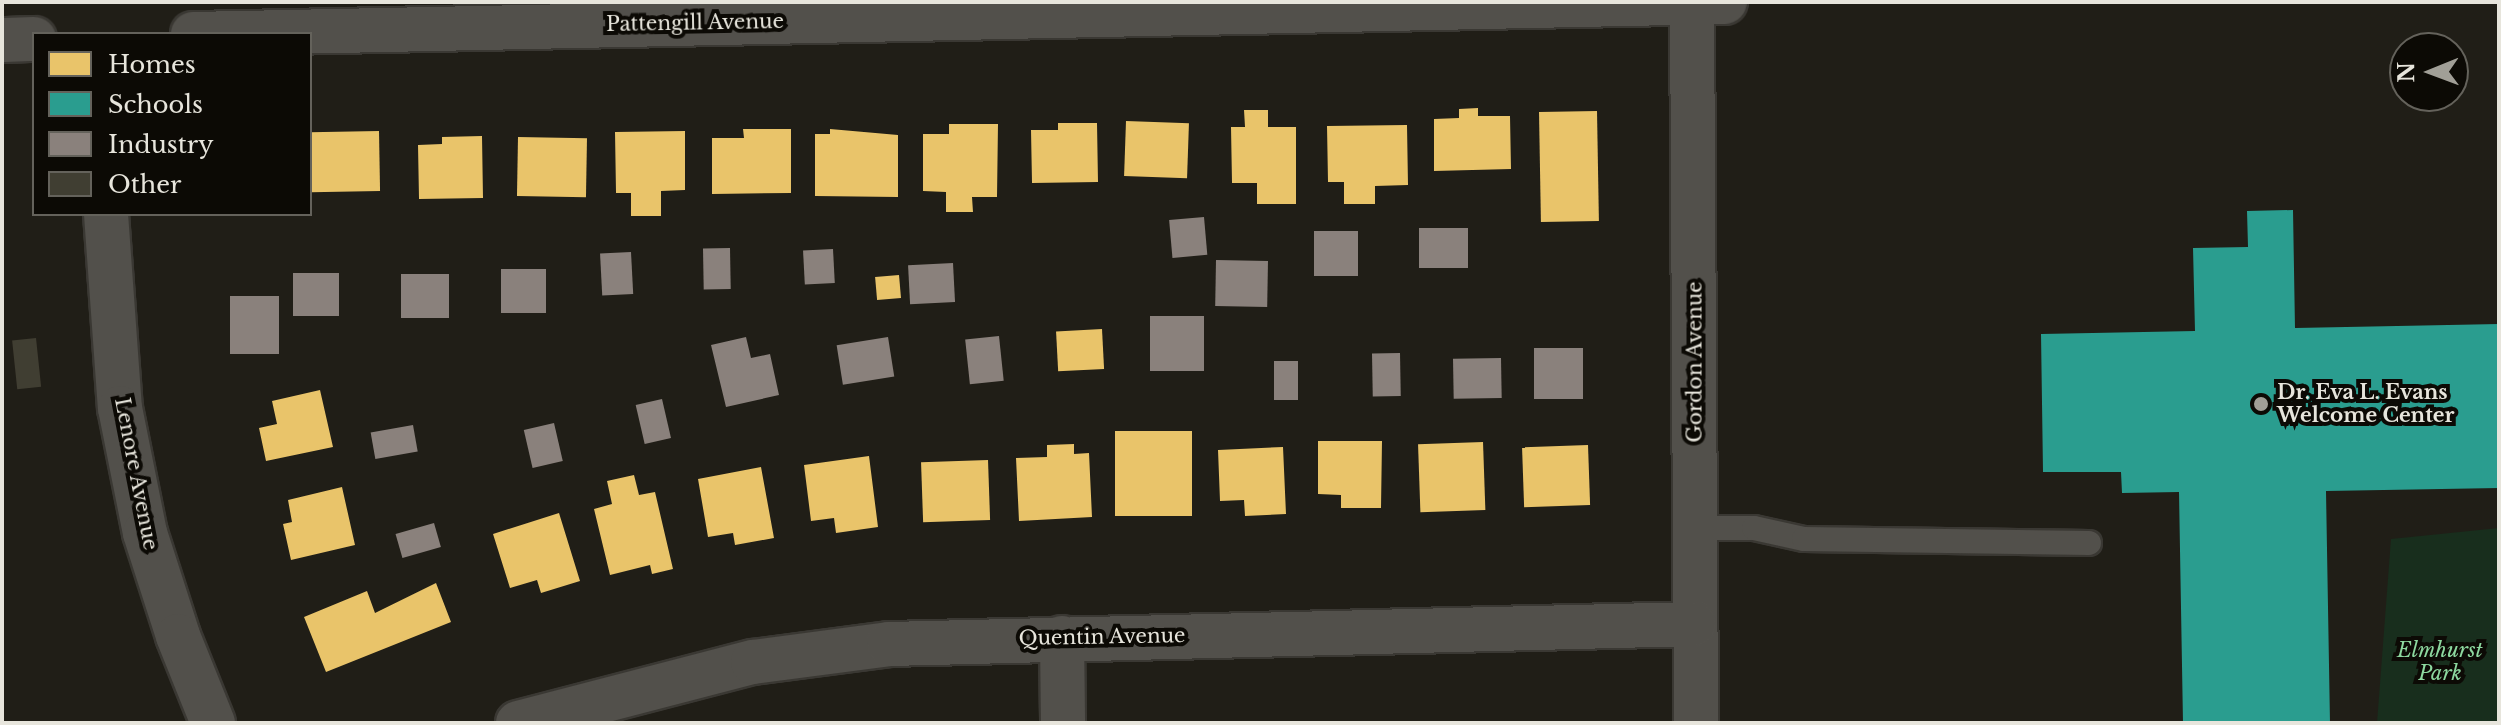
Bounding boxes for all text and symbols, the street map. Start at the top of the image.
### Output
street label: Pattengill Avenue [605,9,785,37]
legend [32,32,312,216]
north arrow [2389,32,2469,112]
text: Homes [108,50,196,79]
text: N [2393,62,2420,83]
text: Schools [108,90,203,119]
text: Industry [108,130,214,159]
text: Other [108,170,182,199]
street label: Gordon Avenue [1683,281,1707,443]
place label: Dr. Eva L. Evans Welcome Center [2277,380,2454,427]
street label: Lenore Avenue [109,395,163,553]
marker: Dr. Eva L. Evans Welcome Center [2252,395,2270,413]
street label: Quentin Avenue [1018,624,1186,650]
park label: Elmhurst Park [2397,639,2483,686]

